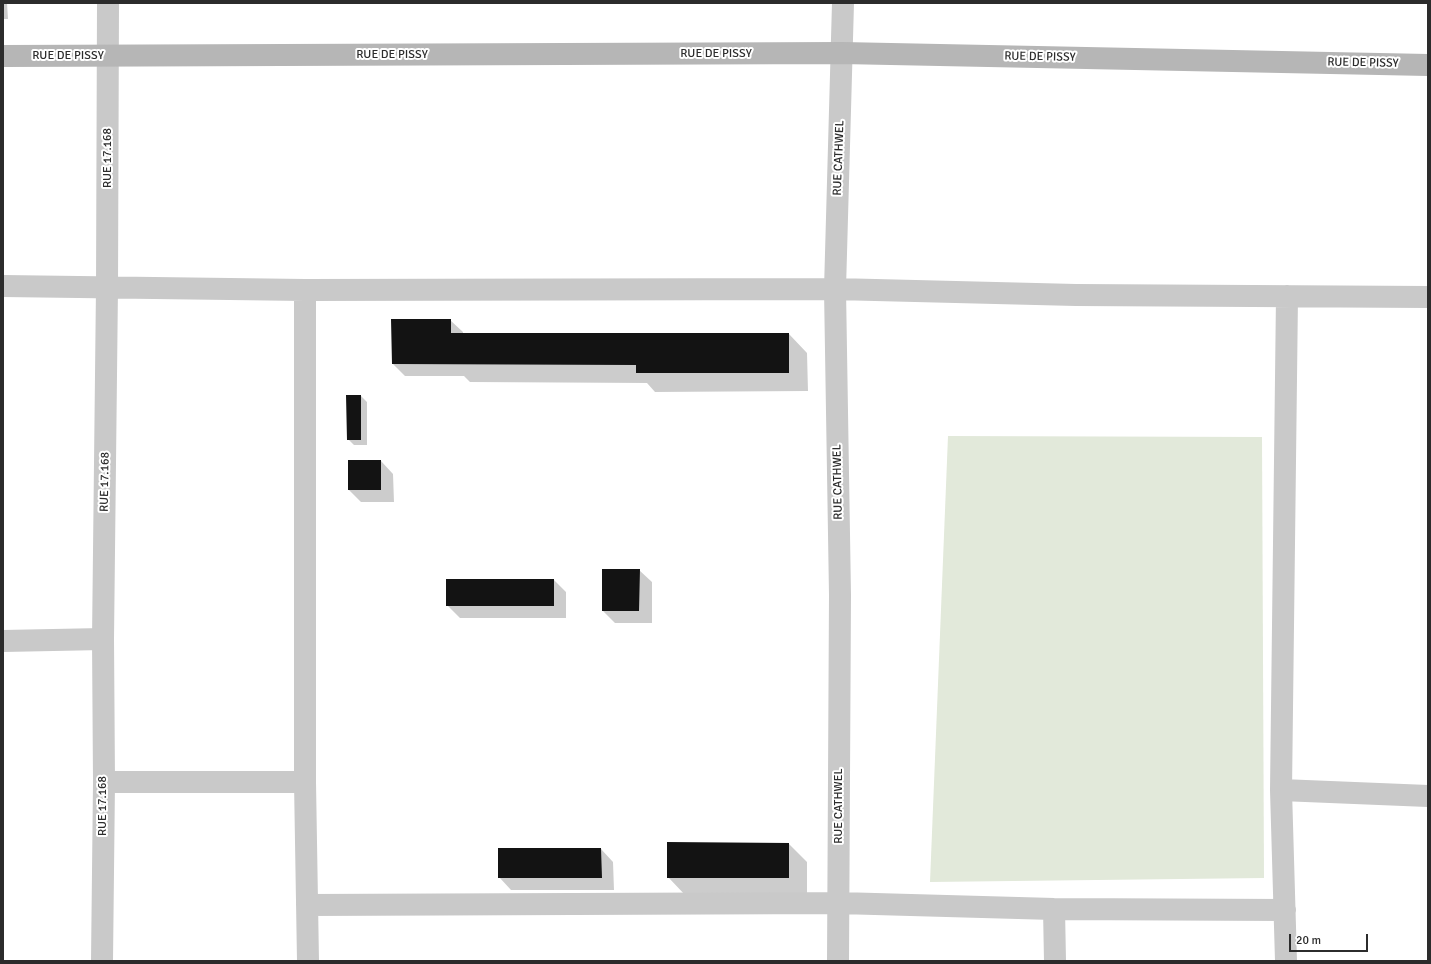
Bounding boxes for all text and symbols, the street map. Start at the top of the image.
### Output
street label: RUE DE PISSY [680,47,752,61]
street label: RUE DE PISSY [356,48,428,62]
street label: RUE DE PISSY [32,49,104,63]
street label: RUE DE PISSY [1004,49,1076,65]
street label: RUE DE PISSY [1327,55,1399,71]
street label: RUE CATHWEL [830,120,848,196]
street label: RUE 17.168 [101,128,115,188]
street label: RUE CATHWEL [830,444,846,520]
street label: RUE 17.168 [97,452,113,512]
street label: RUE CATHWEL [832,768,846,844]
street label: RUE 17.168 [96,776,110,836]
scale bar [1291,926,1370,952]
text: 20 m [1296,933,1321,948]

